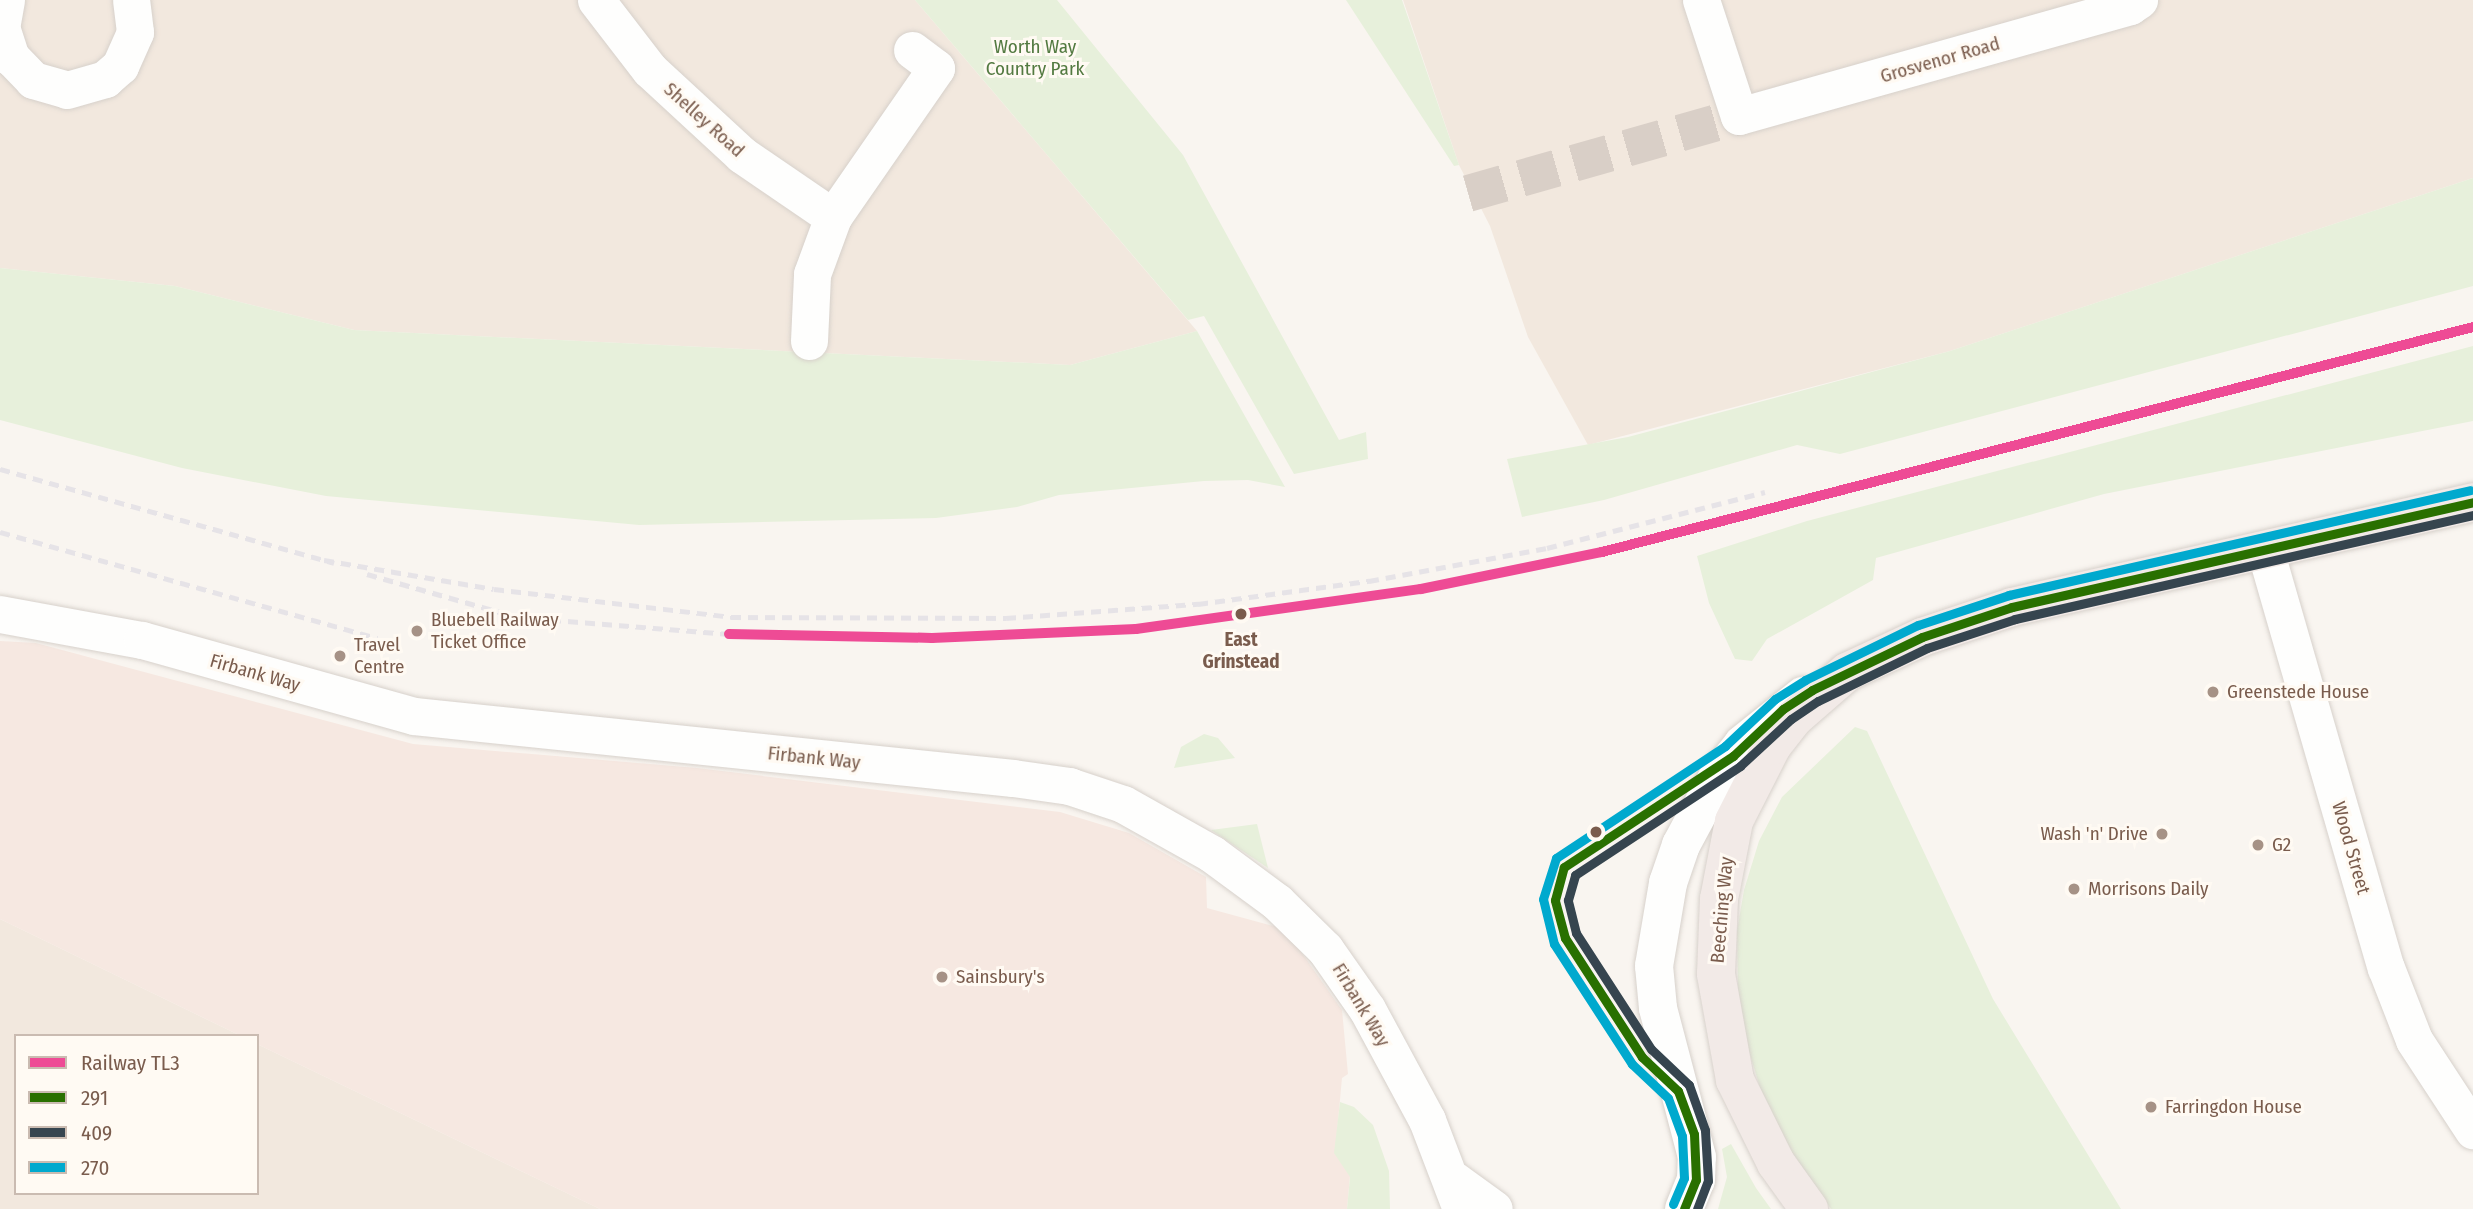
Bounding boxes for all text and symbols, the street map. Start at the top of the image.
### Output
street label: Grosvenor Road [1878,32,2002,88]
park label: Worth Way Country Park [986,36,1084,80]
street label: Shelley Road [659,78,749,162]
marker: East Grinstead [1230,603,1252,625]
place label: Bluebell Railway Ticket Office [431,609,559,653]
marker: Bluebell Railway Ticket Office [409,623,425,639]
place label: East Grinstead [1203,629,1279,673]
place label: Travel Centre [354,634,404,678]
marker: Travel Centre [332,648,348,664]
street label: Firbank Way [207,649,303,697]
place label: Greenstede House [2227,681,2369,703]
marker: Greenstede House [2205,684,2221,700]
street label: Firbank Way [767,742,861,774]
street label: Wood Street [2327,799,2375,897]
place label: Wash 'n' Drive [2040,823,2148,845]
unlabelled marker [1589,825,1603,839]
marker: Wash 'n' Drive [2154,826,2170,842]
place label: G2 [2272,834,2291,856]
marker: G2 [2250,837,2266,853]
street label: Beeching Way [1706,856,1738,964]
place label: Morrisons Daily [2088,878,2208,900]
marker: Morrisons Daily [2066,881,2082,897]
street label: Firbank Way [1327,959,1395,1051]
place label: Sainsbury's [956,966,1045,988]
marker: Sainsbury's [934,969,950,985]
legend [14,1034,259,1195]
text: Railway TL3 [81,1050,180,1076]
text: 291 [81,1085,108,1111]
place label: Farringdon House [2165,1096,2302,1118]
marker: Farringdon House [2143,1099,2159,1115]
text: 409 [81,1120,112,1146]
text: 270 [81,1155,109,1181]

